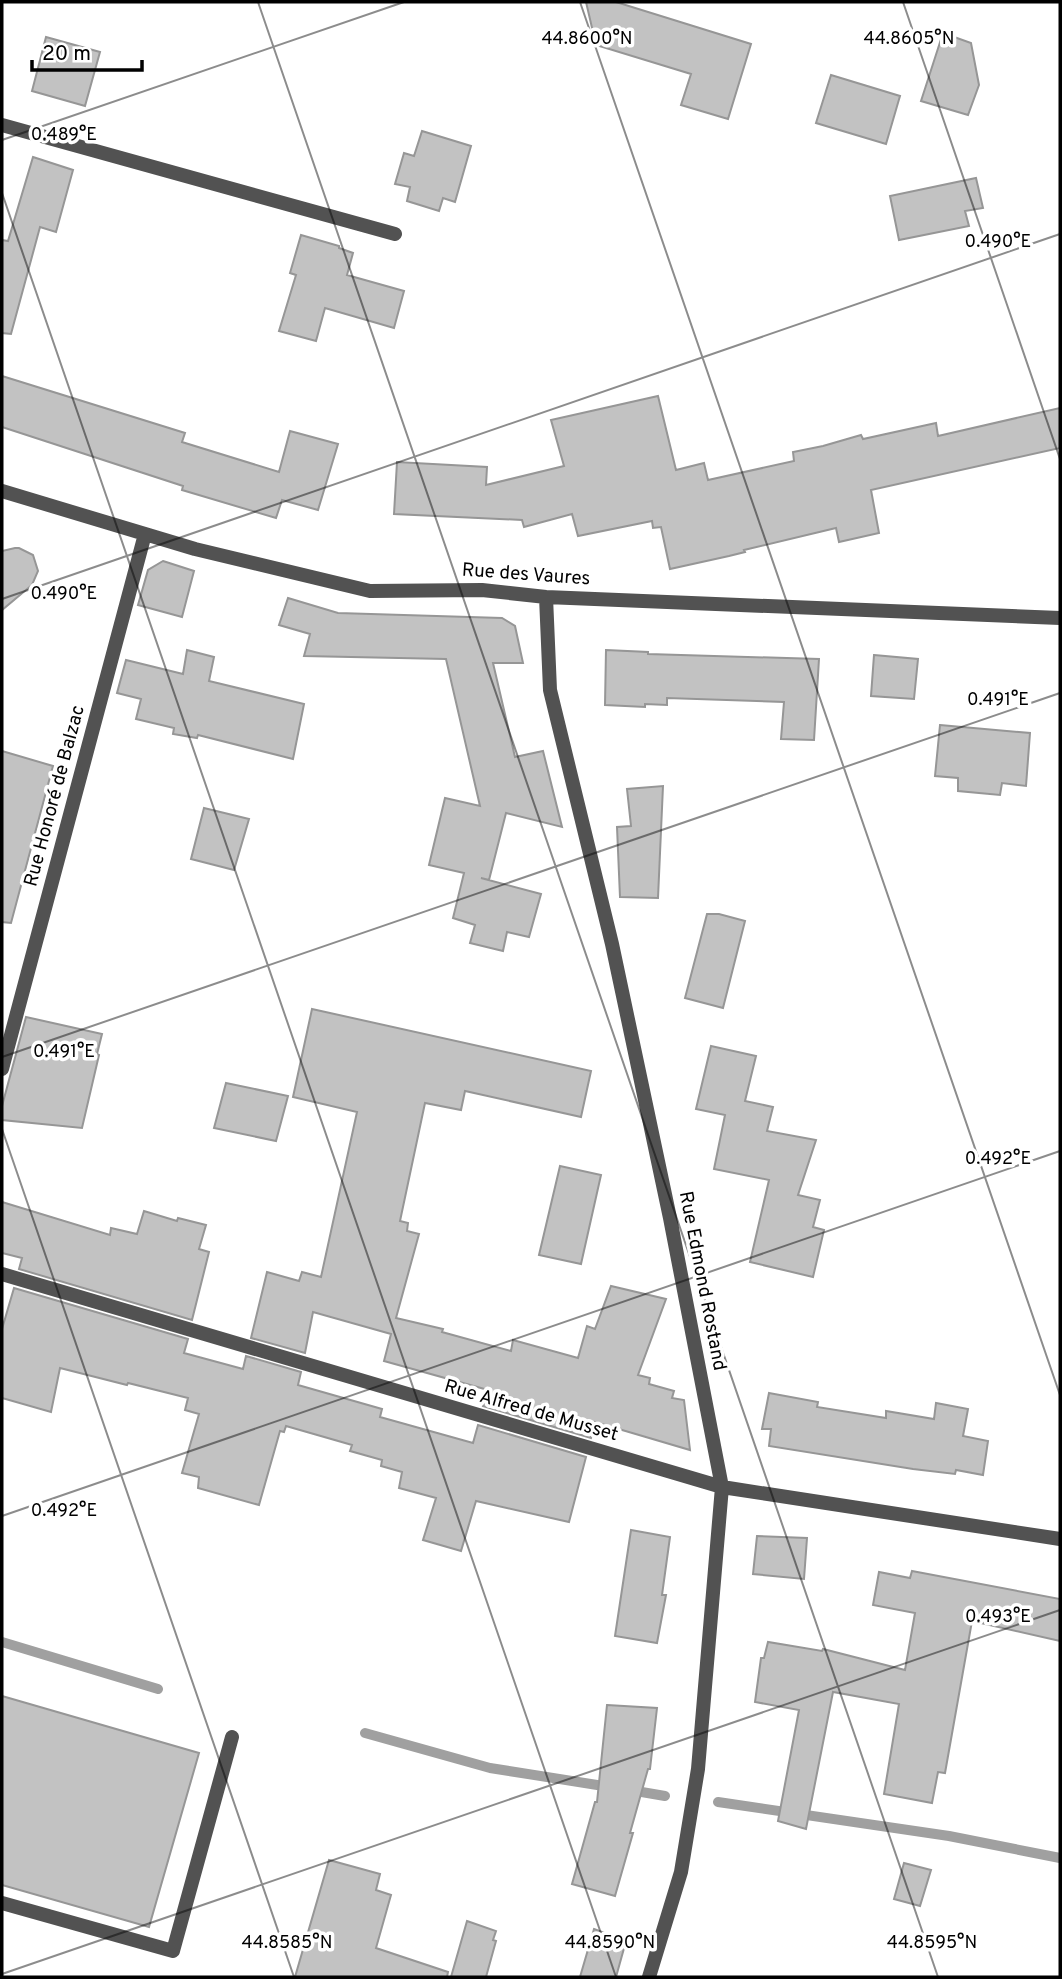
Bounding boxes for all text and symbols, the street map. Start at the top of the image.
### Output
scale bar [32,28,142,72]
text: 44.8600°N [541,28,633,51]
text: 44.8605°N [864,28,954,51]
text: 20 m [42,41,91,68]
text: 0.489°E [31,124,97,147]
text: 0.490°E [965,231,1031,254]
street label: Rue des Vaures [461,559,591,591]
text: 0.490°E [31,583,97,606]
text: 0.491°E [967,689,1029,712]
street label: Rue Honoré de Balzac [19,703,91,889]
text: 0.491°E [33,1041,95,1064]
text: 0.492°E [965,1148,1031,1171]
street label: Rue Edmond Rostand [673,1189,731,1373]
street label: Rue Alfred de Musset [441,1375,621,1447]
text: 0.492°E [31,1500,97,1523]
text: 0.493°E [965,1606,1031,1629]
text: 44.8585°N [242,1932,332,1955]
text: 44.8590°N [565,1932,655,1955]
text: 44.8595°N [887,1932,977,1955]

